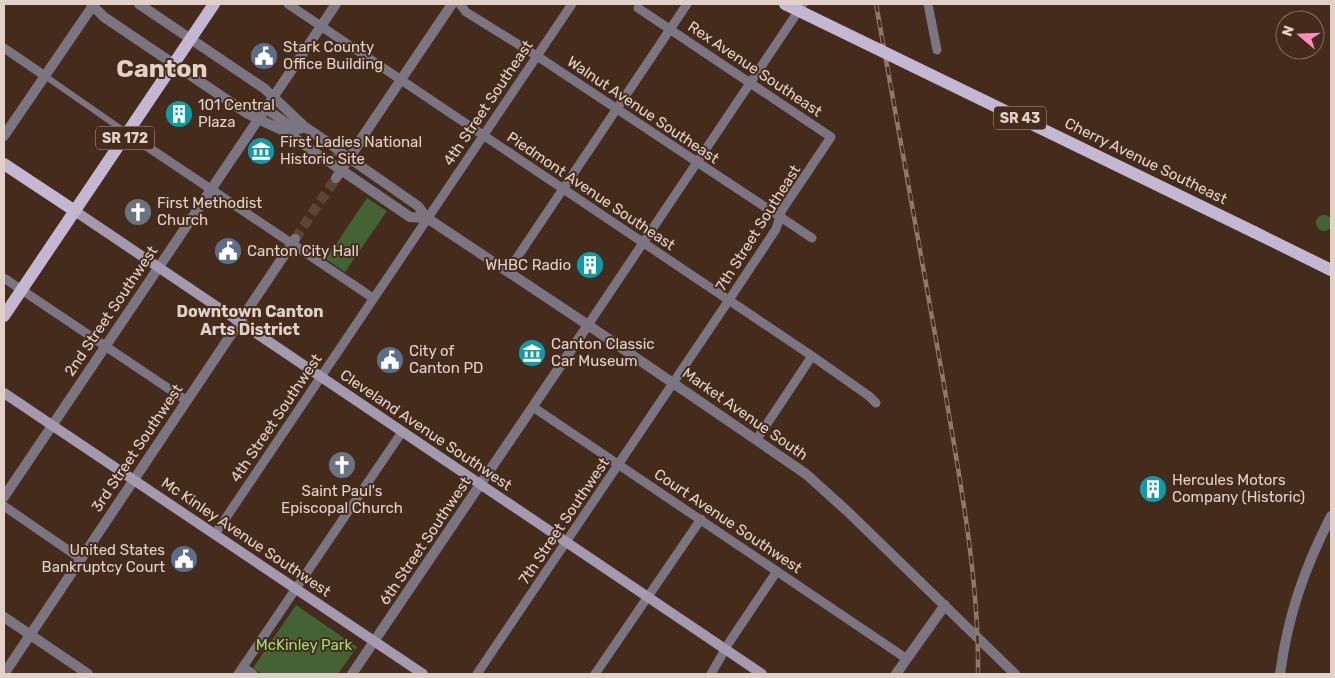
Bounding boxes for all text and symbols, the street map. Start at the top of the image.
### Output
north arrow [1275,10,1325,60]
street label: Rex Avenue Southeast [685,17,826,121]
text: N [1279,23,1298,38]
street label: 4th Street Southeast [439,37,537,169]
place label: Stark County Office Building [283,38,383,73]
public building icon: Stark County Office Building [249,41,279,71]
street label: Walnut Avenue Southeast [564,52,722,168]
district label: Canton [116,54,208,83]
place label: 101 Central Plaza [198,96,275,131]
building icon: 101 Central Plaza [164,99,194,129]
road number: SR 43 [994,106,1046,130]
street label: Cherry Avenue Southeast [1062,114,1230,208]
road number: SR 172 [96,126,154,150]
street label: Piedmont Avenue Southeast [503,128,679,254]
place label: First Ladies National Historic Site [280,133,422,168]
museum icon: First Ladies National Historic Site [246,136,276,166]
street label: 7th Street Southeast [712,161,804,294]
place label: First Methodist Church [157,194,262,229]
church icon: First Methodist Church [123,197,153,227]
public building icon: Canton City Hall [213,236,243,266]
street label: 2nd Street Southwest [61,242,161,380]
place label: Canton City Hall [247,242,359,260]
building icon: WHBC Radio [575,250,605,280]
place label: WHBC Radio [485,256,571,274]
district label: Downtown Canton Arts District [176,302,324,339]
place label: Canton Classic Car Museum [551,335,655,370]
museum icon: Canton Classic Car Museum [517,338,547,368]
place label: City of Canton PD [409,342,483,377]
public building icon: City of Canton PD [375,345,405,375]
street label: 4th Street Southwest [226,350,326,485]
street label: Market Avenue South [679,364,811,464]
street label: Cleveland Avenue Southwest [337,366,515,494]
street label: 3rd Street Southwest [88,381,186,515]
church icon: Saint Paul's Episcopal Church [327,450,357,480]
street label: 7th Street Southwest [515,454,613,588]
street label: Court Avenue Southwest [651,465,805,577]
place label: Hercules Motors Company (Historic) [1172,471,1305,506]
street label: Mc Kinley Avenue Southwest [158,474,334,601]
street label: 6th Street Southwest [375,474,475,608]
building icon: Hercules Motors Company (Historic) [1138,474,1168,504]
place label: Saint Paul's Episcopal Church [281,482,403,517]
place label: United States Bankruptcy Court [42,541,165,576]
public building icon: United States Bankruptcy Court [169,544,199,574]
park label: McKinley Park [256,636,352,654]

